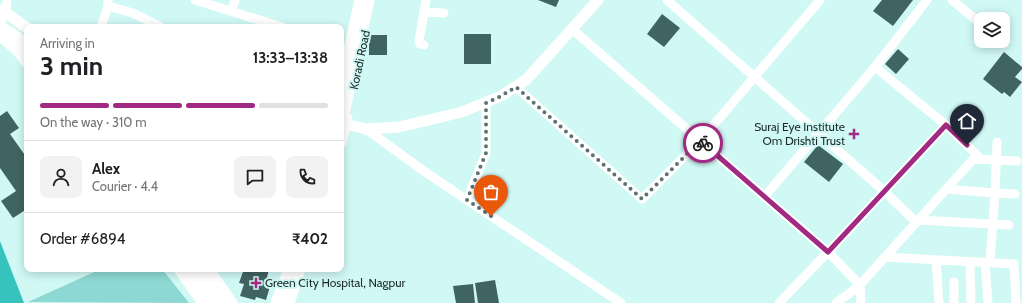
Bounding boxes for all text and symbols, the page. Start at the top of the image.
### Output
map controls [974,12,1010,48]
button: layers [974,12,1010,48]
street label: Koradi Road [346,29,373,91]
text: Arriving in [40,35,95,51]
text: 13:33–13:38 [253,49,328,67]
text: 3 min [40,50,103,82]
pin [950,104,984,145]
icon: home [956,110,978,132]
text: On the way · 310 m [40,114,147,130]
place label: Suraj Eye Institute Om Drishti Trust [754,119,845,148]
courier [683,123,723,163]
marker: Suraj Eye Institute Om Drishti Trust [848,128,860,140]
icon: bike [692,132,714,154]
button: person [40,156,82,198]
button: chat [234,156,276,198]
button: phone [286,156,328,198]
text: Alex [92,160,120,178]
pin [474,175,508,216]
text: Courier · 4.4 [92,178,158,194]
icon: bag [480,181,502,203]
text: Order #6894 [40,230,125,248]
text: ₹402 [292,230,328,248]
place label: Green City Hospital, Nagpur [265,275,406,290]
marker: Green City Hospital, Nagpur [250,277,262,289]

